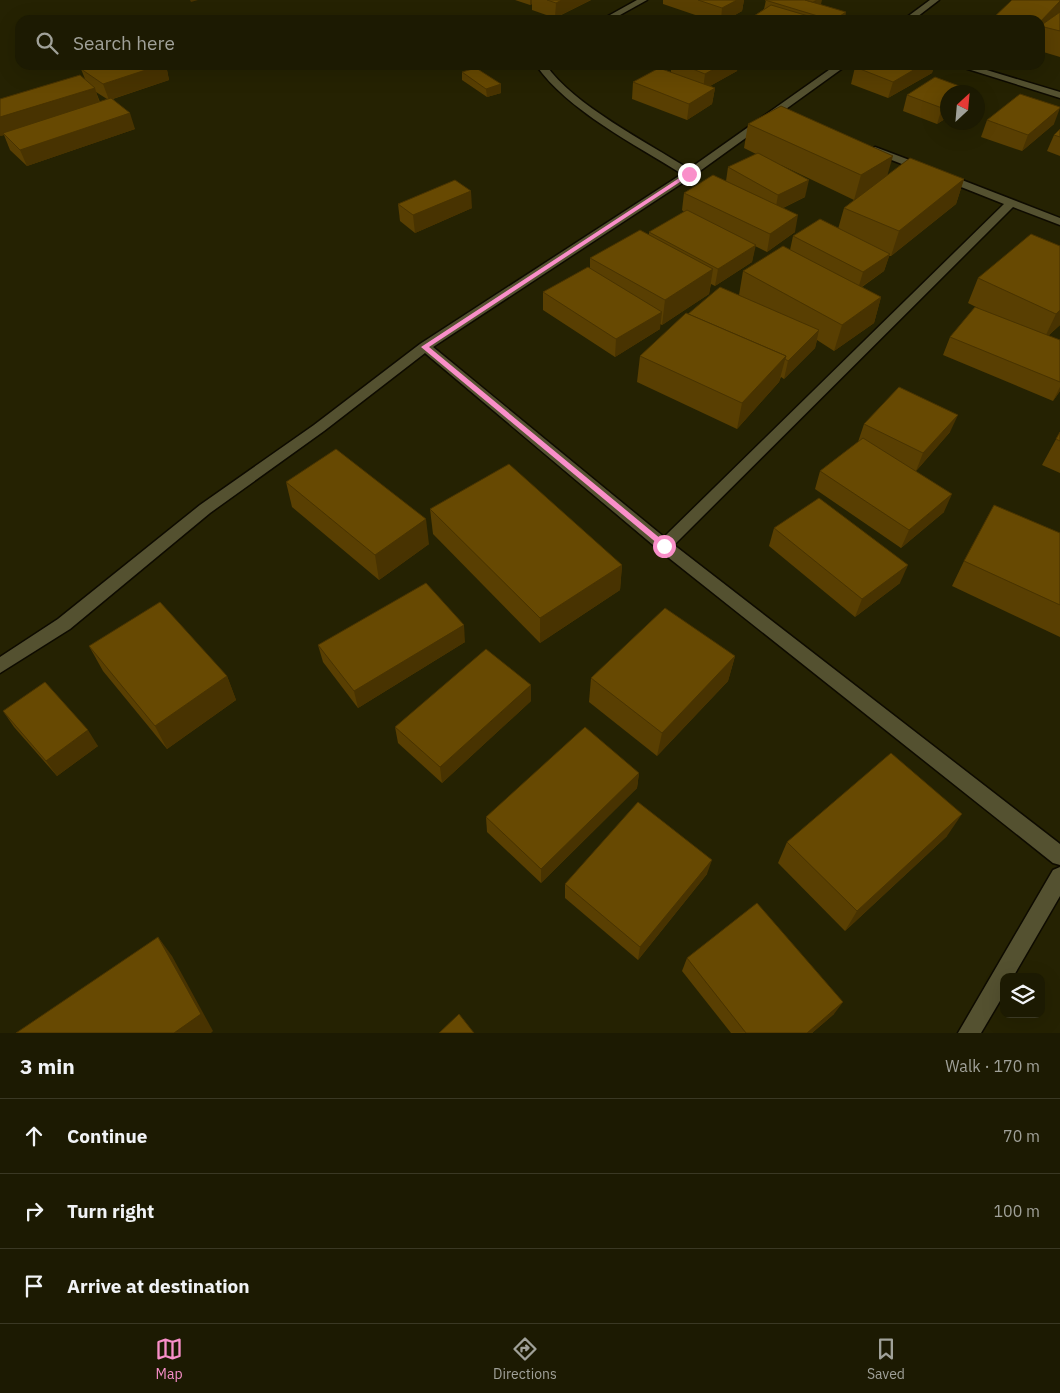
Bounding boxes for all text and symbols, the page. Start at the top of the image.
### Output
search box [15,15,1045,70]
icon: search [33,29,61,57]
text: Search here [73,31,175,55]
north arrow [940,85,985,130]
route end [678,163,701,186]
route start [653,535,676,558]
map controls [1000,973,1045,1018]
button: layers [1000,973,1045,1018]
text: 3 min [20,1052,75,1080]
text: Walk · 170 m [945,1056,1040,1076]
icon: ahead [20,1122,48,1150]
text: Continue [67,1124,147,1148]
text: 70 m [1003,1126,1040,1146]
icon: right [20,1197,48,1225]
text: Turn right [67,1199,154,1223]
text: 100 m [993,1201,1040,1221]
icon: arrive [20,1272,48,1300]
text: Arrive at destination [67,1274,250,1298]
tab: Map [155,1335,183,1383]
tab: Directions [493,1335,557,1383]
tab: Saved [867,1335,905,1383]

